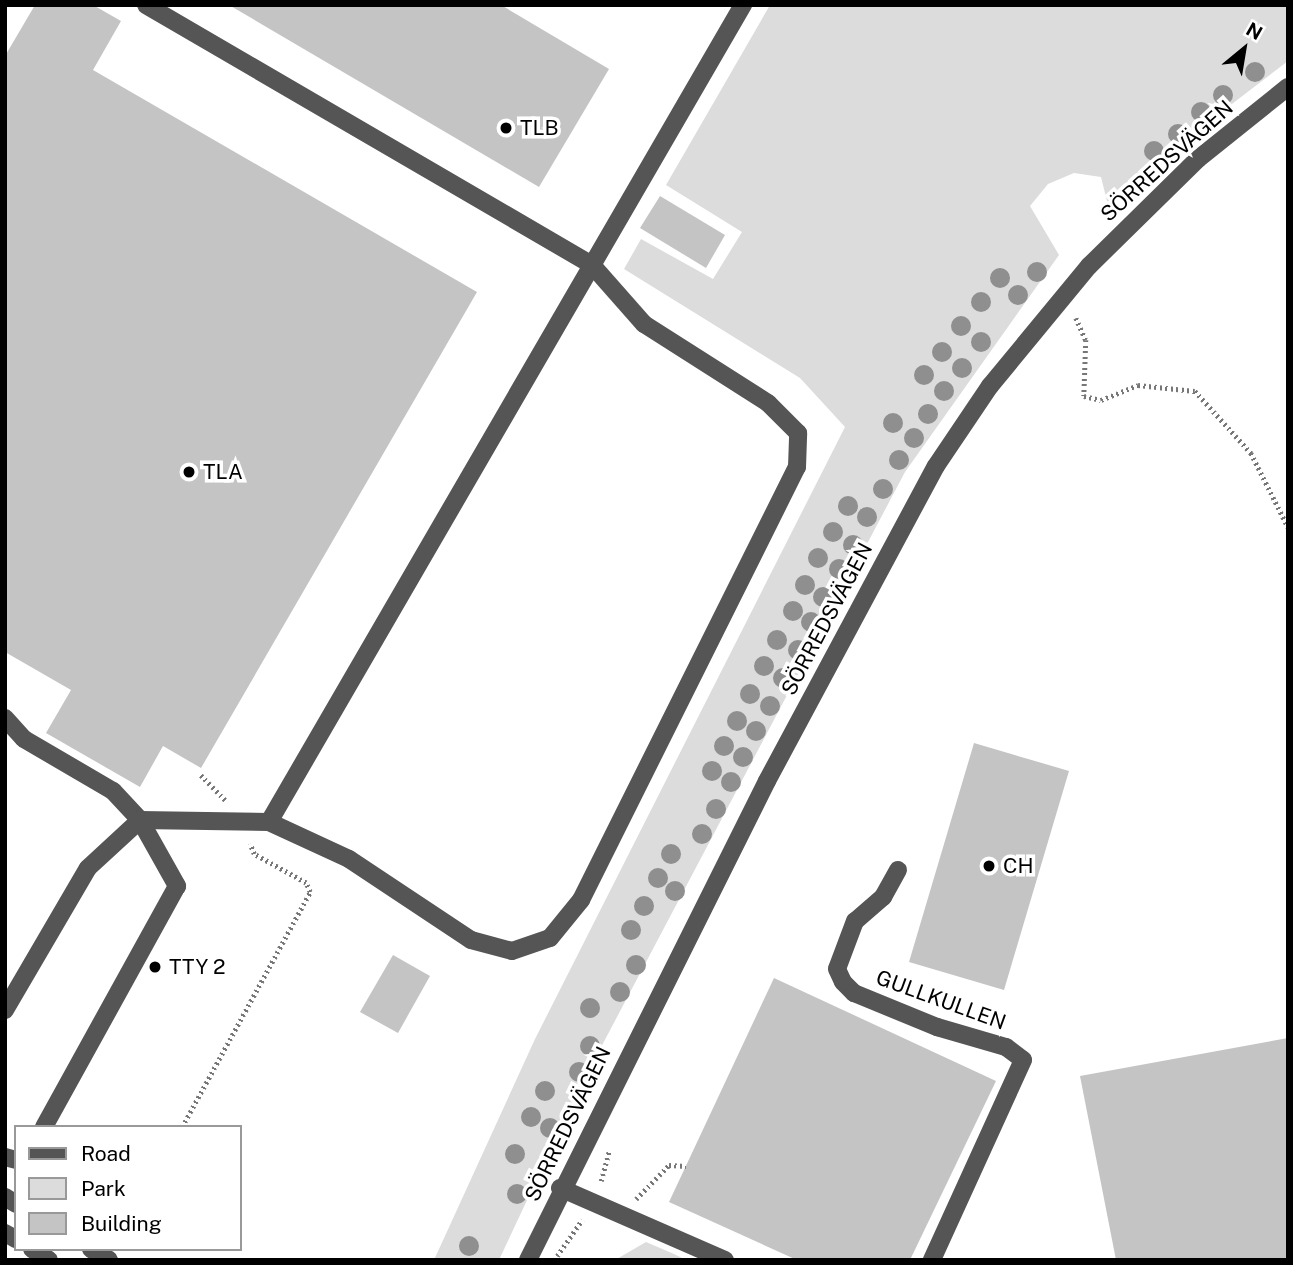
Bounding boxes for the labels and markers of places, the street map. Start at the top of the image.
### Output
place label: TLB [520,115,559,141]
marker: TLB [498,120,514,136]
place label: TLA [203,459,243,485]
marker: TLA [181,464,197,480]
place label: CH [1003,853,1034,879]
marker: CH [981,858,997,874]
place label: TTY 2 [169,954,226,980]
marker: TTY 2 [147,959,163,975]

